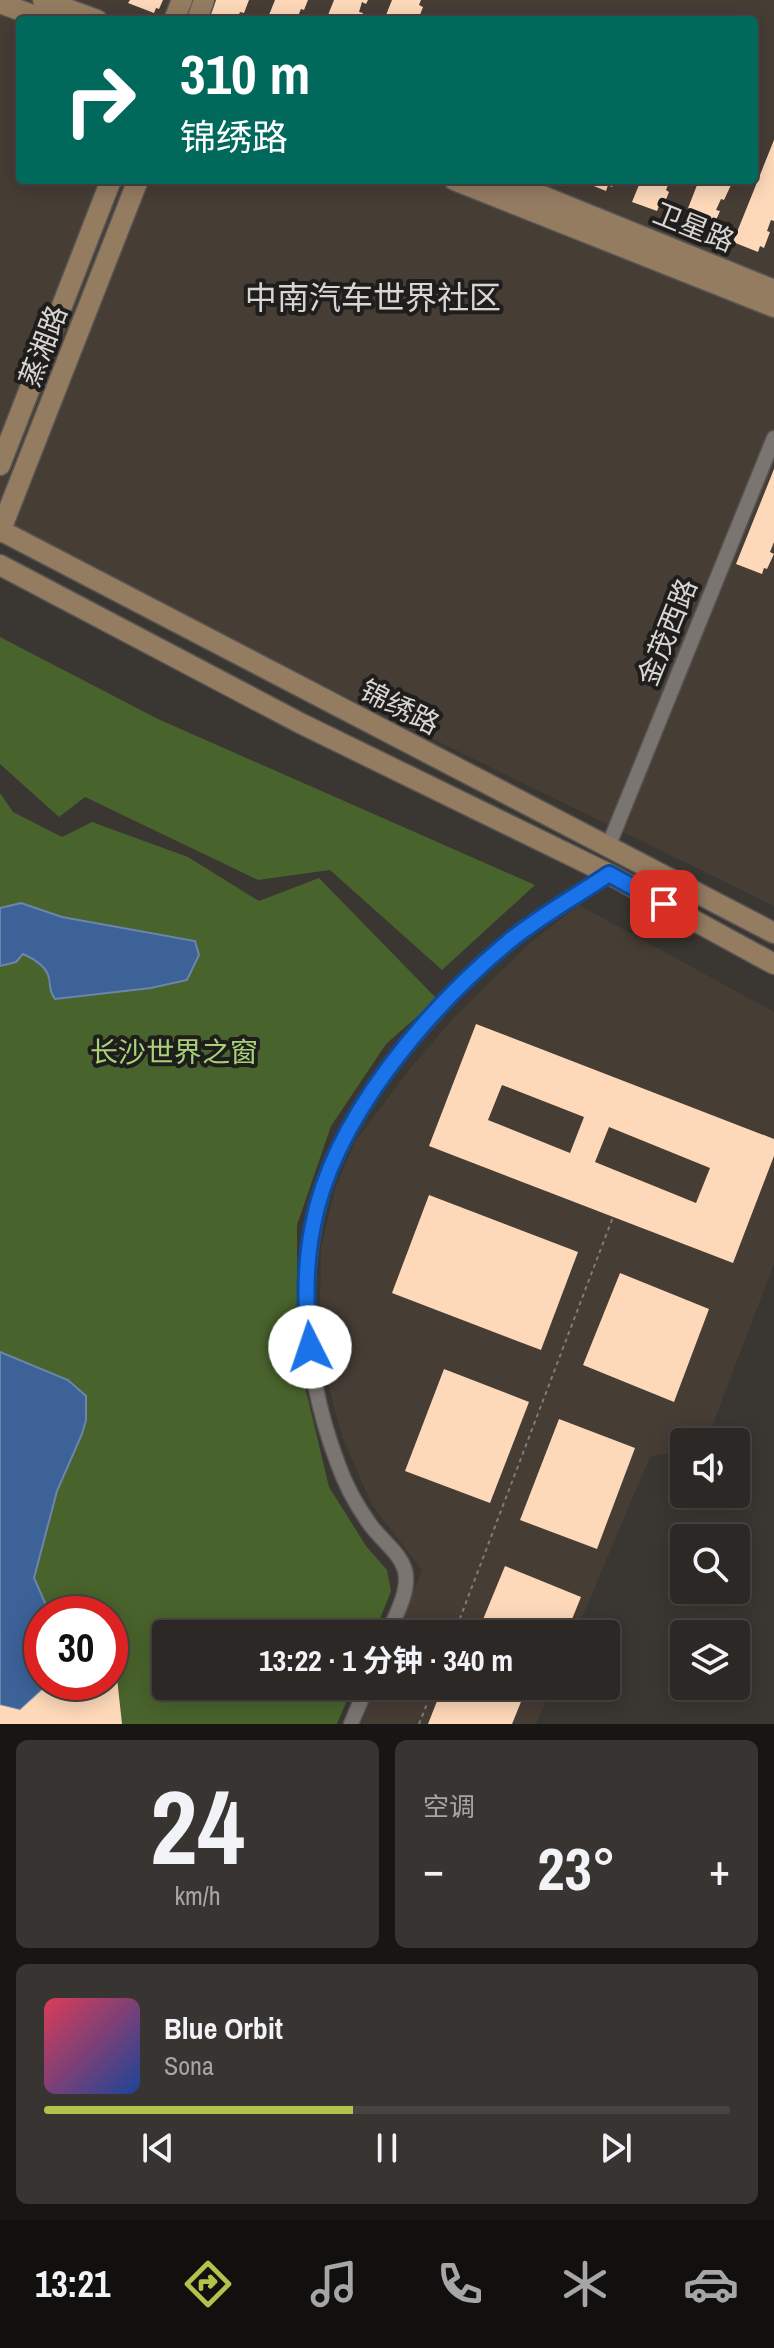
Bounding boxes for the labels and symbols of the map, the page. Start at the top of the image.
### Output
street label: 卫星路 [648,194,740,260]
district label: 中南汽车世界社区 [245,276,501,319]
street label: 蒸湘路 [10,300,76,392]
street label: 金茂西路 [628,573,706,691]
street label: 锦绣路 [354,671,446,743]
pin [630,870,698,938]
park label: 长沙世界之窗 [90,1033,258,1071]
position arrow [268,1305,352,1389]
speed limit sign: 30 [24,1596,128,1700]

